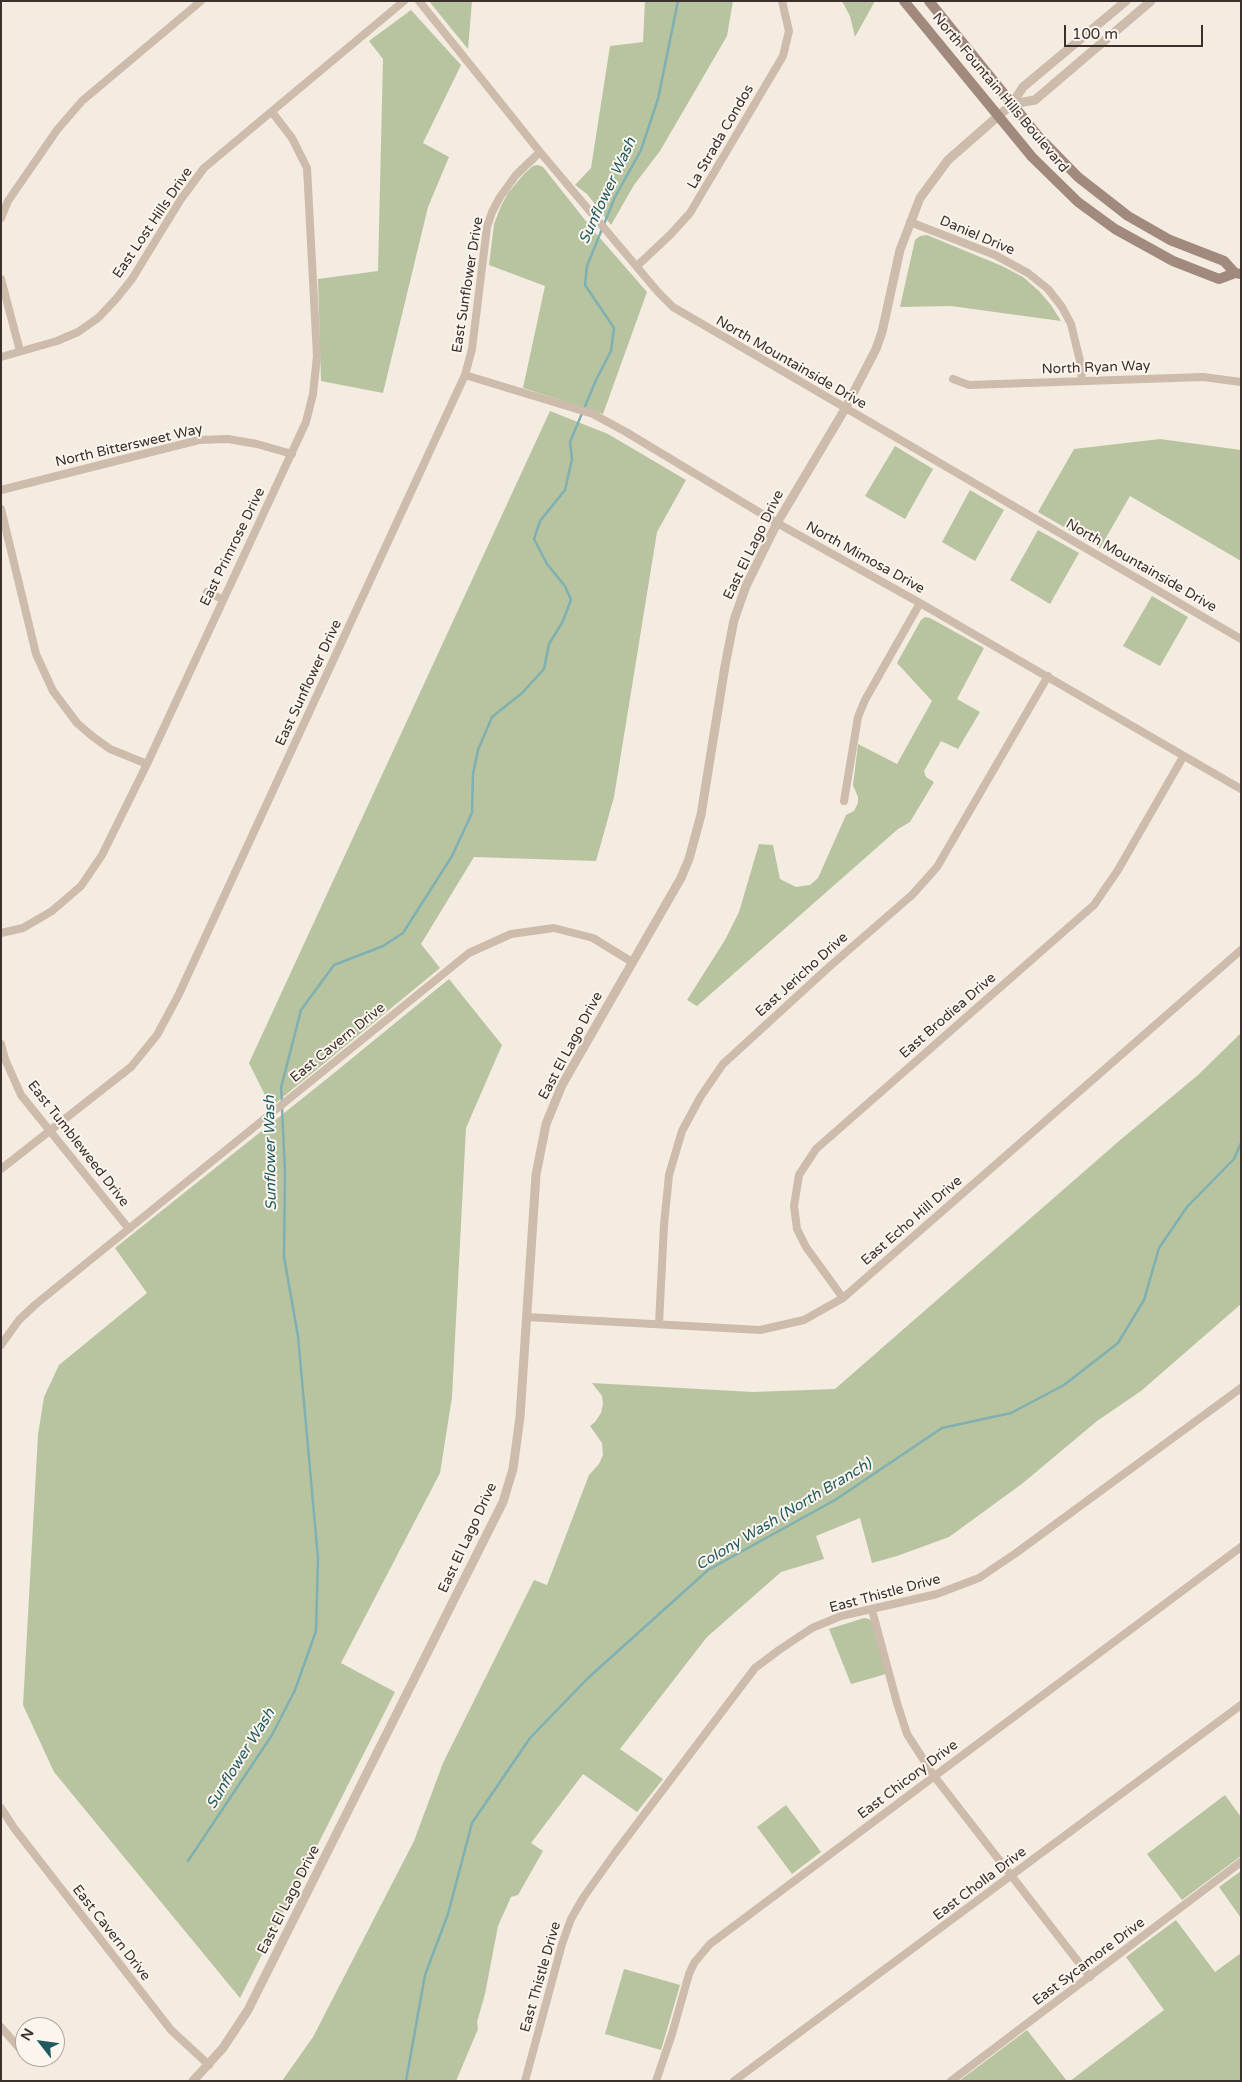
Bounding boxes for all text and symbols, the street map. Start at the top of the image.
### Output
street label: North Fountain Hills Boulevard [928,10,1072,176]
scale bar [1067,15,1206,47]
text: 100 m [1072,25,1118,43]
street label: La Strada Condos [684,82,758,192]
water label: Sunflower Wash [576,135,640,247]
street label: East Lost Hills Drive [110,164,196,282]
street label: Daniel Drive [937,213,1017,259]
street label: East Sunflower Drive [449,216,487,354]
street label: North Mountainside Drive [713,313,869,413]
street label: North Ryan Way [1041,358,1151,378]
street label: North Bittersweet Way [54,421,204,471]
street label: East Primrose Drive [197,485,269,609]
street label: East El Lago Drive [720,487,788,603]
street label: North Mountainside Drive [1063,516,1219,616]
street label: North Mimosa Drive [803,518,927,598]
street label: East Sunflower Drive [272,617,346,749]
street label: East Jericho Drive [752,929,852,1021]
street label: East Brodiea Drive [897,970,999,1062]
street label: East El Lago Drive [535,989,607,1103]
street label: East Cavern Drive [287,1000,389,1086]
street label: East Tumbleweed Drive [24,1078,132,1210]
water label: Sunflower Wash [261,1095,281,1211]
street label: East Echo Hill Drive [858,1173,966,1269]
water label: Colony Wash (North Branch) [693,1455,875,1575]
street label: East El Lago Drive [435,1480,501,1596]
street label: East Thistle Drive [828,1571,942,1617]
water label: Sunflower Wash [203,1705,279,1813]
street label: East Chicory Drive [855,1737,961,1823]
street label: East El Lago Drive [254,1843,324,1957]
street label: East Cholla Drive [930,1844,1030,1924]
street label: East Cavern Drive [68,1882,154,1984]
street label: East Sycamore Drive [1030,1914,1148,2010]
street label: East Thistle Drive [517,1920,565,2034]
north arrow [15,2017,65,2067]
text: N [17,2026,38,2044]

